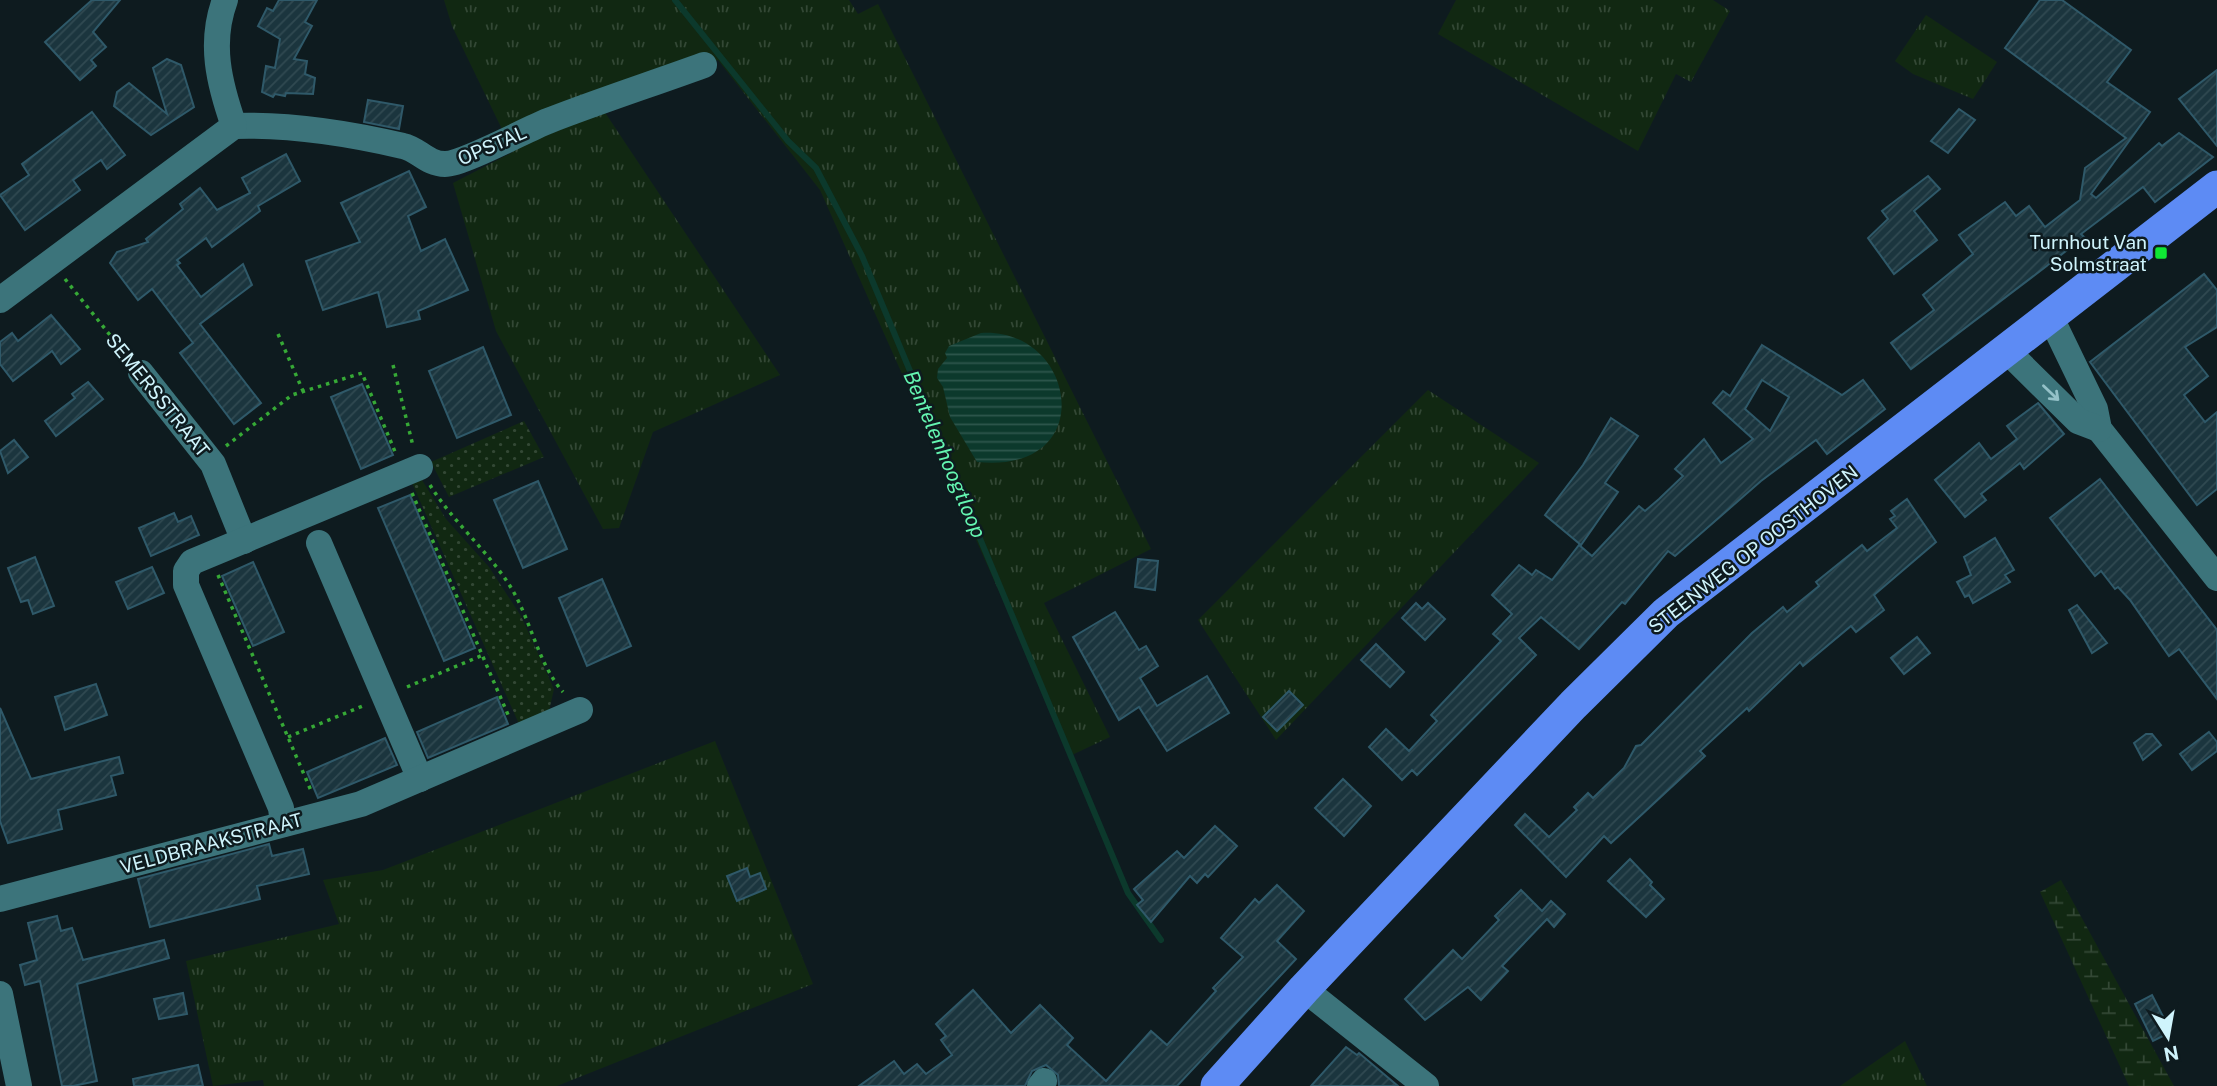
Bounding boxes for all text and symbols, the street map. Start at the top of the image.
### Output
street label: OPSTAL [454,121,530,169]
place label: Turnhout Van Solmstraat [2030,231,2147,275]
marker: Turnhout Van Solmstraat [2153,245,2169,261]
street label: SEMERSSTRAAT [102,329,214,461]
water label: Bentelenhoogtloop [898,366,992,542]
one-way arrow [2042,385,2059,402]
street label: STEENWEG OP OOSTHOVEN [1644,460,1862,638]
street label: VELDBRAAKSTRAAT [118,808,304,878]
north arrow [2133,1002,2203,1072]
text: N [2162,1041,2181,1066]

